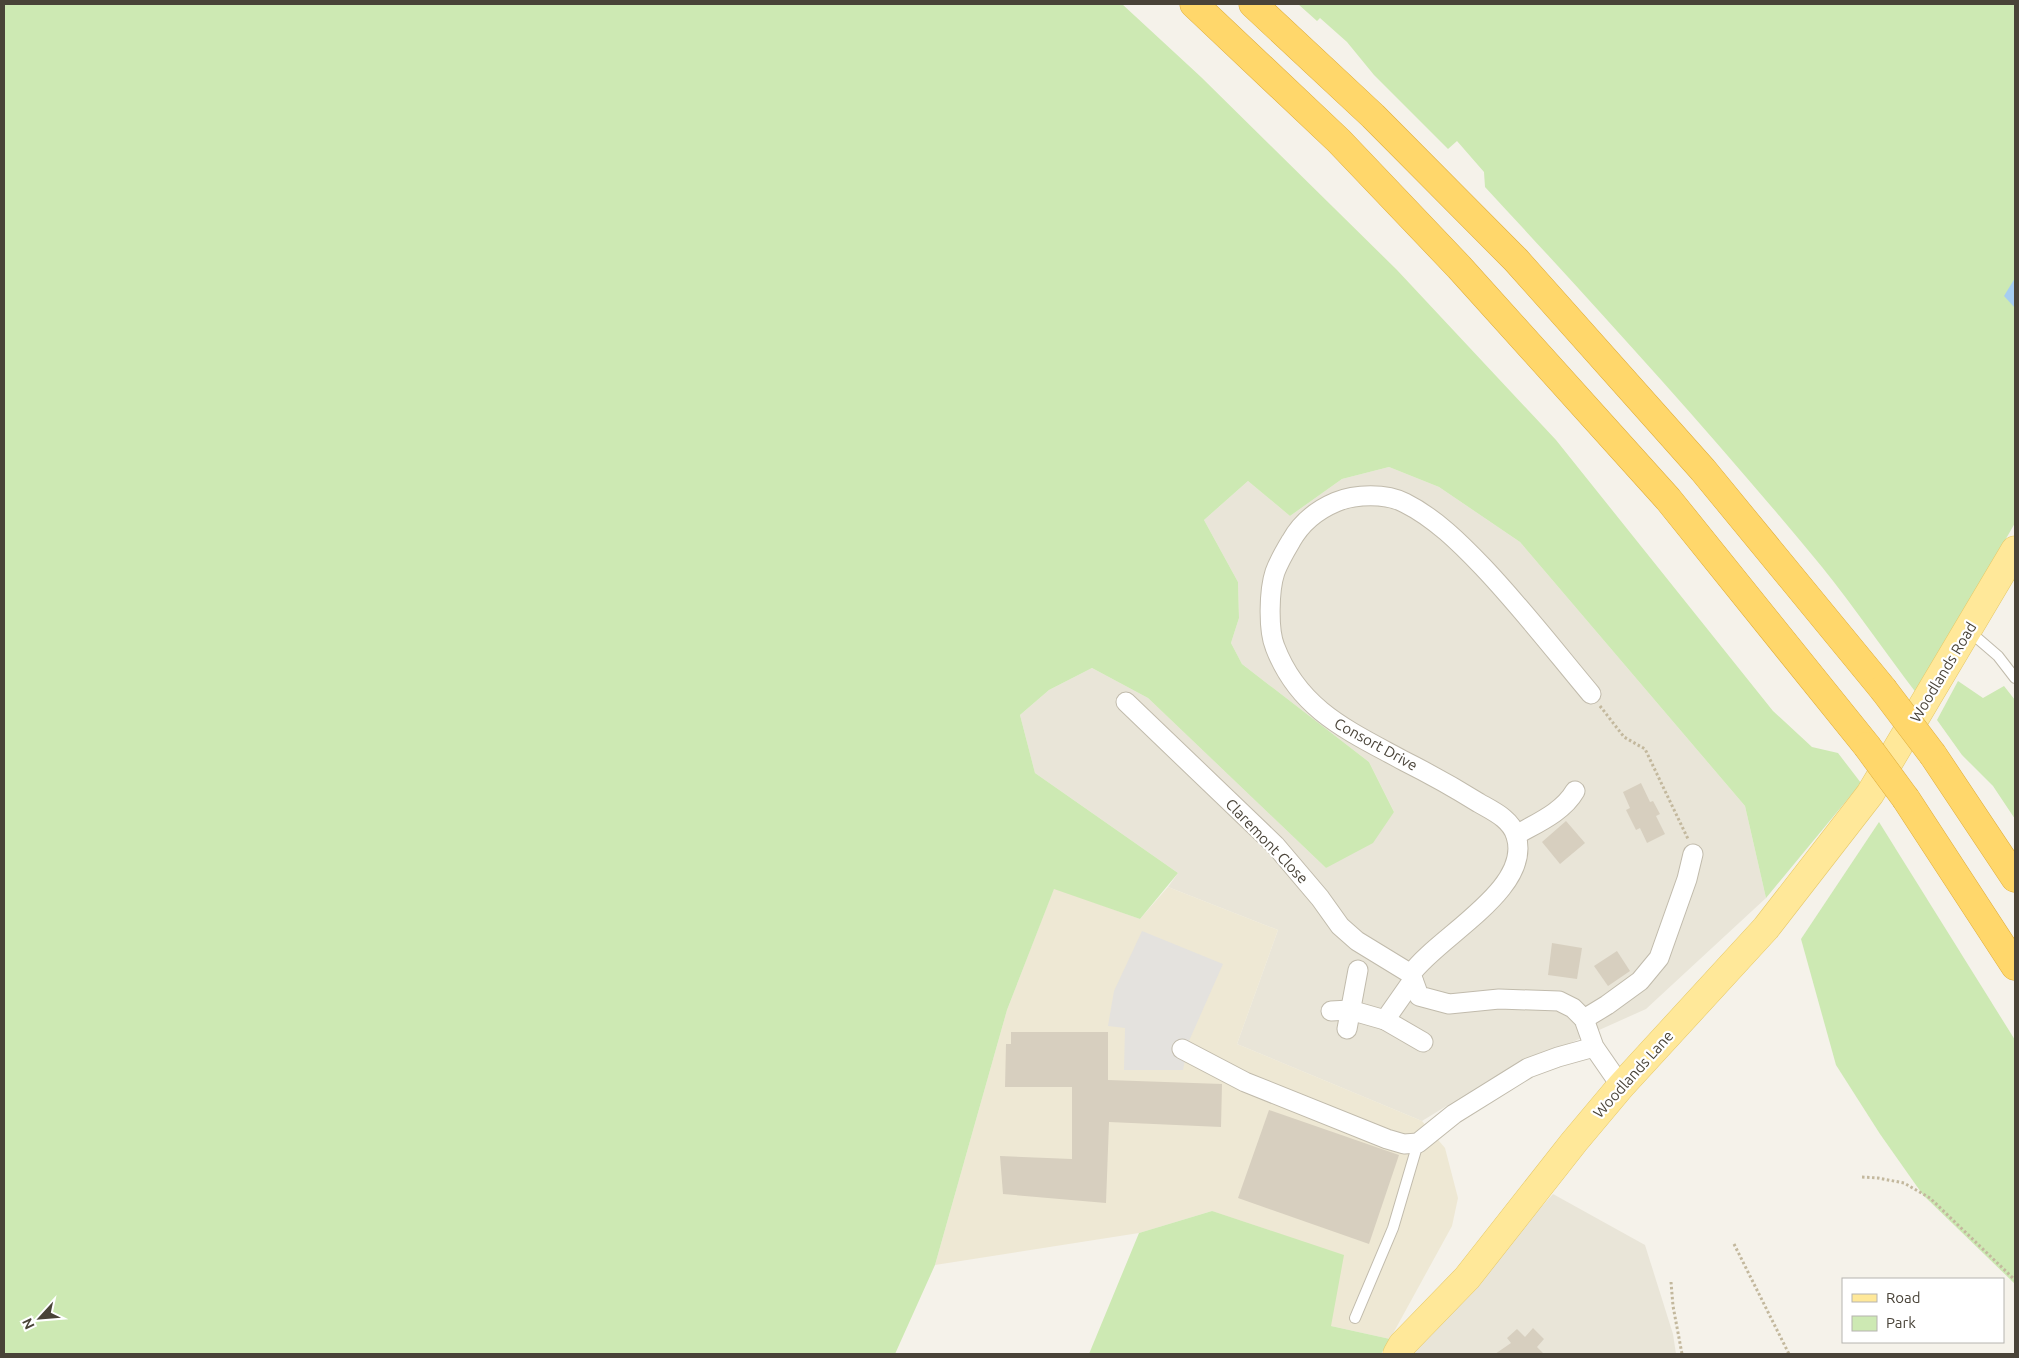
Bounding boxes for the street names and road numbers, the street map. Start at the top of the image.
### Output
street label: Woodlands Road [1906,619,1980,725]
street label: Consort Drive [1332,714,1420,774]
street label: Claremont Close [1222,795,1312,887]
street label: Woodlands Lane [1589,1027,1677,1121]

